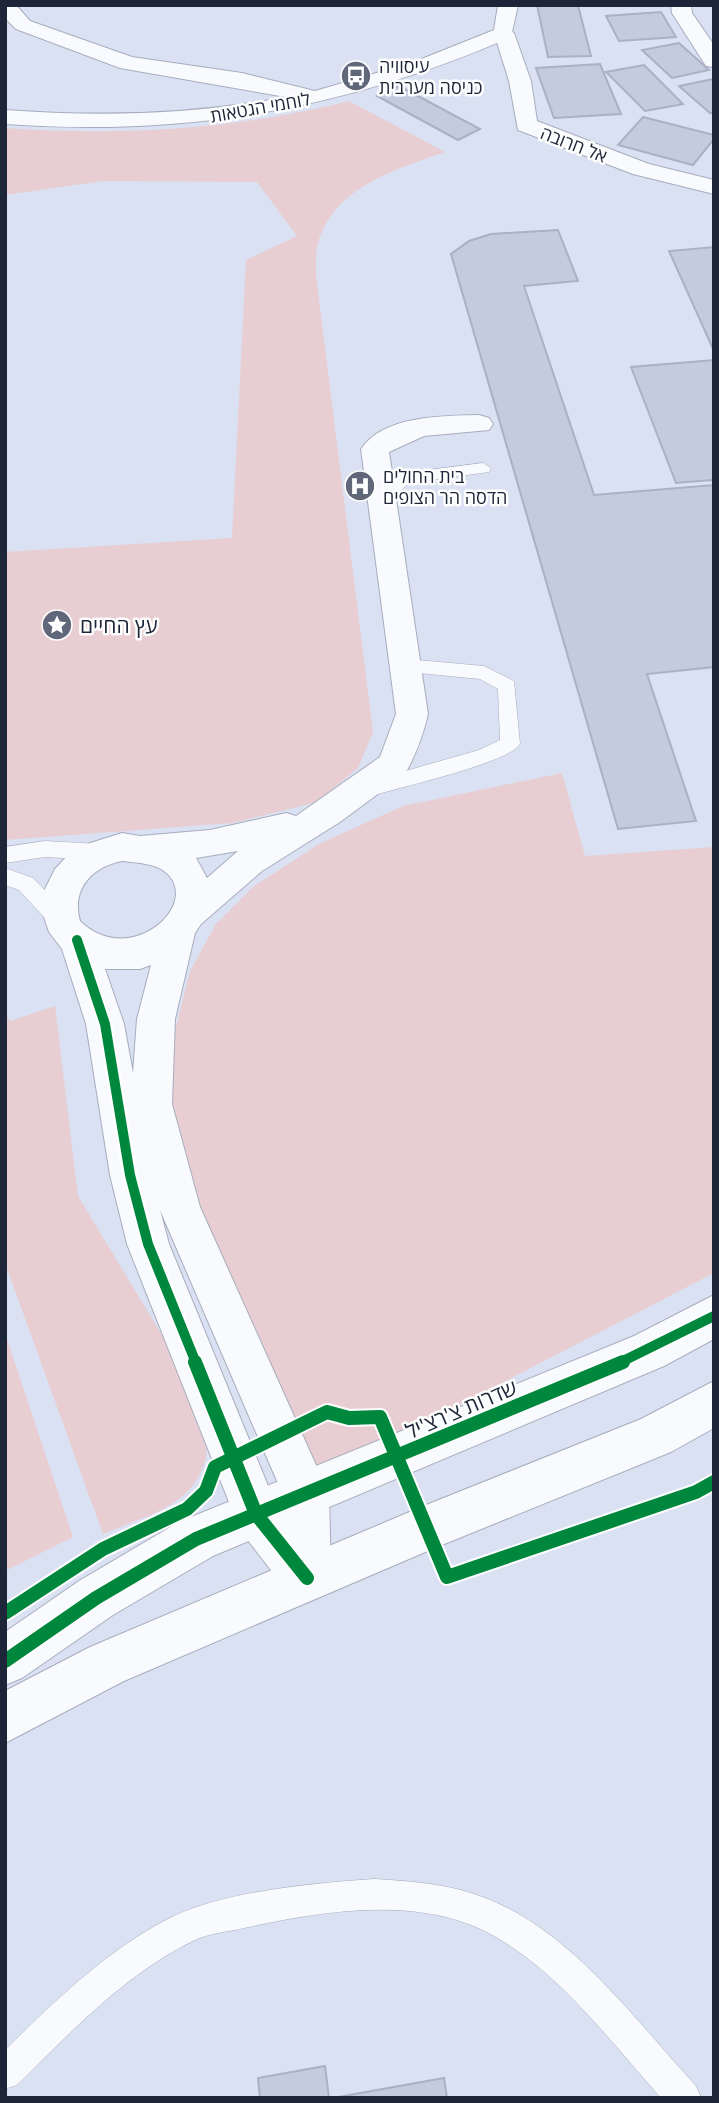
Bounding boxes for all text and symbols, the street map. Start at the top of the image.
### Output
place label: עיסוויה כניסה מערבית [379,54,482,99]
bus stop icon: עיסוויה כניסה מערבית [339,59,373,93]
street label: לוחמי הגטאות [208,86,312,128]
street label: אל חרובה [537,120,611,168]
place label: בית החולים הדסה הר הצופים [383,464,507,509]
hospital icon: בית החולים הדסה הר הצופים [343,469,377,503]
place icon: עץ החיים [40,608,74,642]
place label: עץ החיים [80,611,158,639]
street label: שדרות צ'רצ'יל [401,1373,521,1445]

